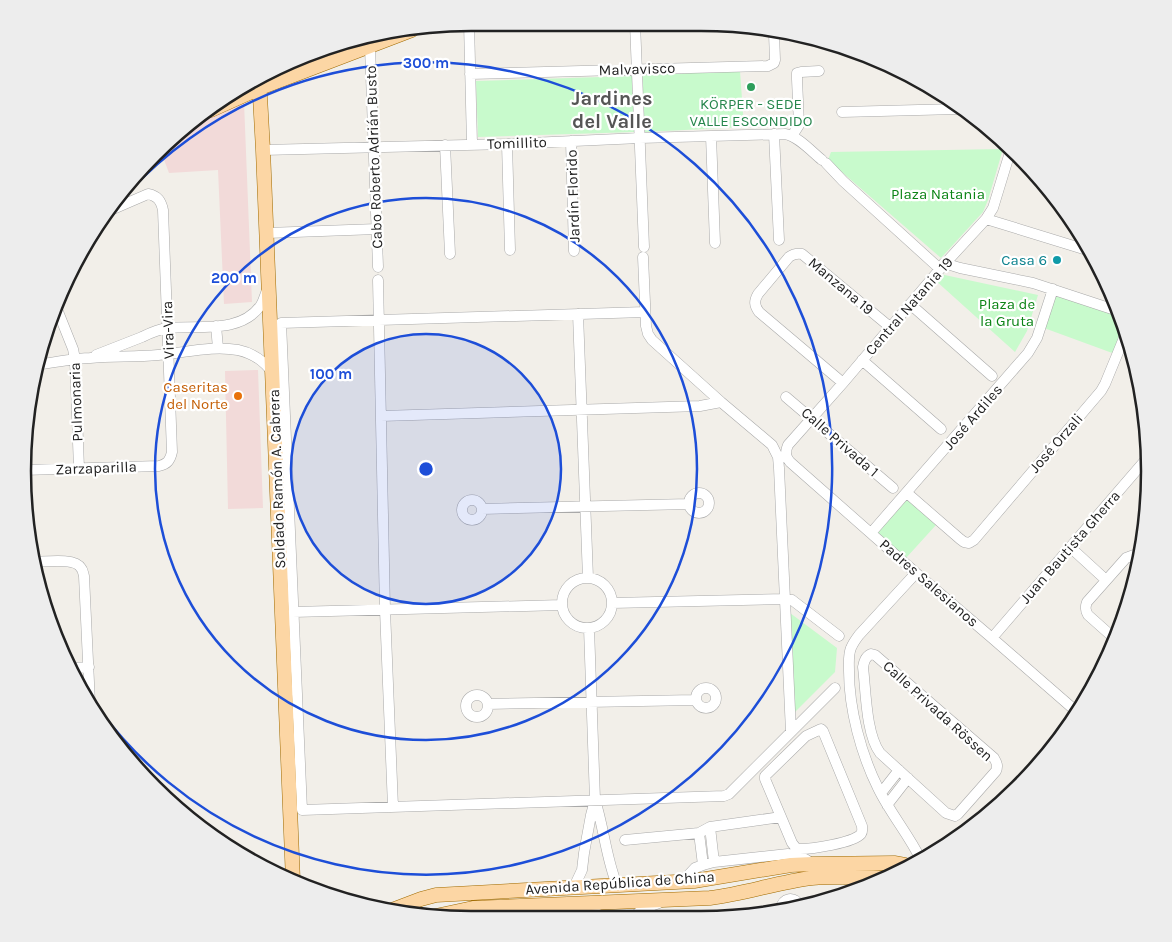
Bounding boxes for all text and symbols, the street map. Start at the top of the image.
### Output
text: 300 m [403,54,449,72]
street label: Malvavisco [598,59,676,79]
street label: Cabo Roberto Adrián Busto [362,65,386,249]
marker: KÖRPER - SEDE VALLE ESCONDIDO [745,81,757,93]
district label: Jardines del Valle [572,87,652,133]
place label: KÖRPER - SEDE VALLE ESCONDIDO [690,95,812,130]
street label: Tomillito [487,133,547,153]
street label: Jardín Florido [562,149,584,243]
park label: Plaza Natania [891,185,985,203]
place label: Casa 6 [1001,251,1047,269]
street label: Manzana 19 [805,253,877,319]
street label: Central Natania 19 [861,253,957,359]
marker: Casa 6 [1051,254,1063,266]
text: 200 m [211,269,257,287]
park label: Plaza de la Gruta [979,295,1035,330]
street label: Vira-Vira [158,301,178,359]
street label: Pulmonaria [66,362,86,442]
text: 100 m [310,365,352,383]
place label: Caseritas del Norte [163,378,228,413]
street label: José Ardiles [940,381,1006,453]
street label: Soldado Ramón A. Cabrera [265,389,289,569]
marker: Caseritas del Norte [232,390,244,402]
street label: Calle Privada 1 [798,403,882,481]
street label: José Orzali [1025,410,1087,476]
street label: Zarzaparilla [55,458,137,478]
centre of rings [417,460,435,478]
street label: Juan Bautista Gherra [1016,487,1124,607]
street label: Padres Salesianos [876,535,982,631]
street label: Calle Privada Rössen [879,657,997,765]
street label: Avenida República de China [525,867,715,899]

